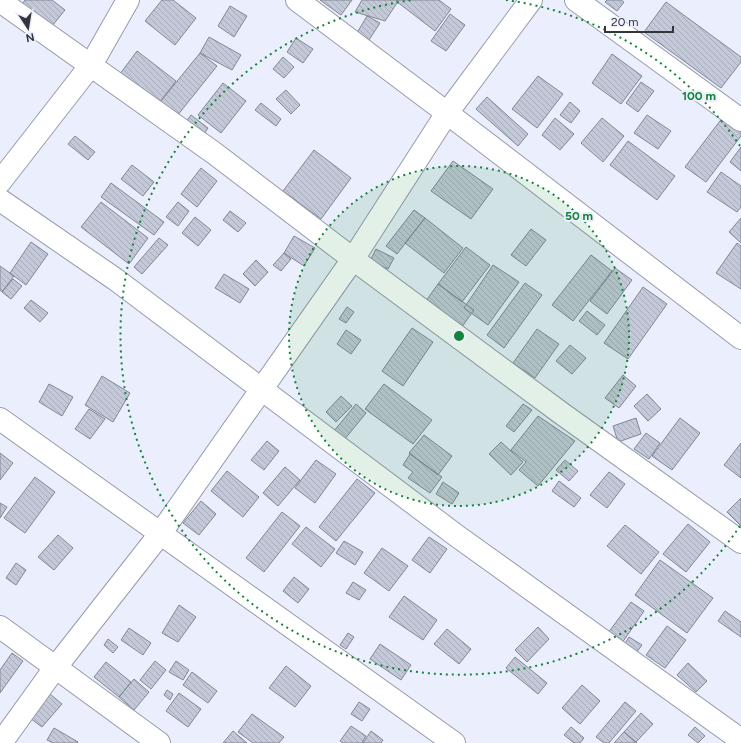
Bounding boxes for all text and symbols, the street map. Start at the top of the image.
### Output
north arrow [8,8,48,48]
scale bar [605,8,673,34]
text: 20 m [611,15,639,29]
text: N [24,30,35,45]
text: 100 m [682,89,716,103]
text: 50 m [565,209,593,223]
centre of rings [452,329,466,343]

